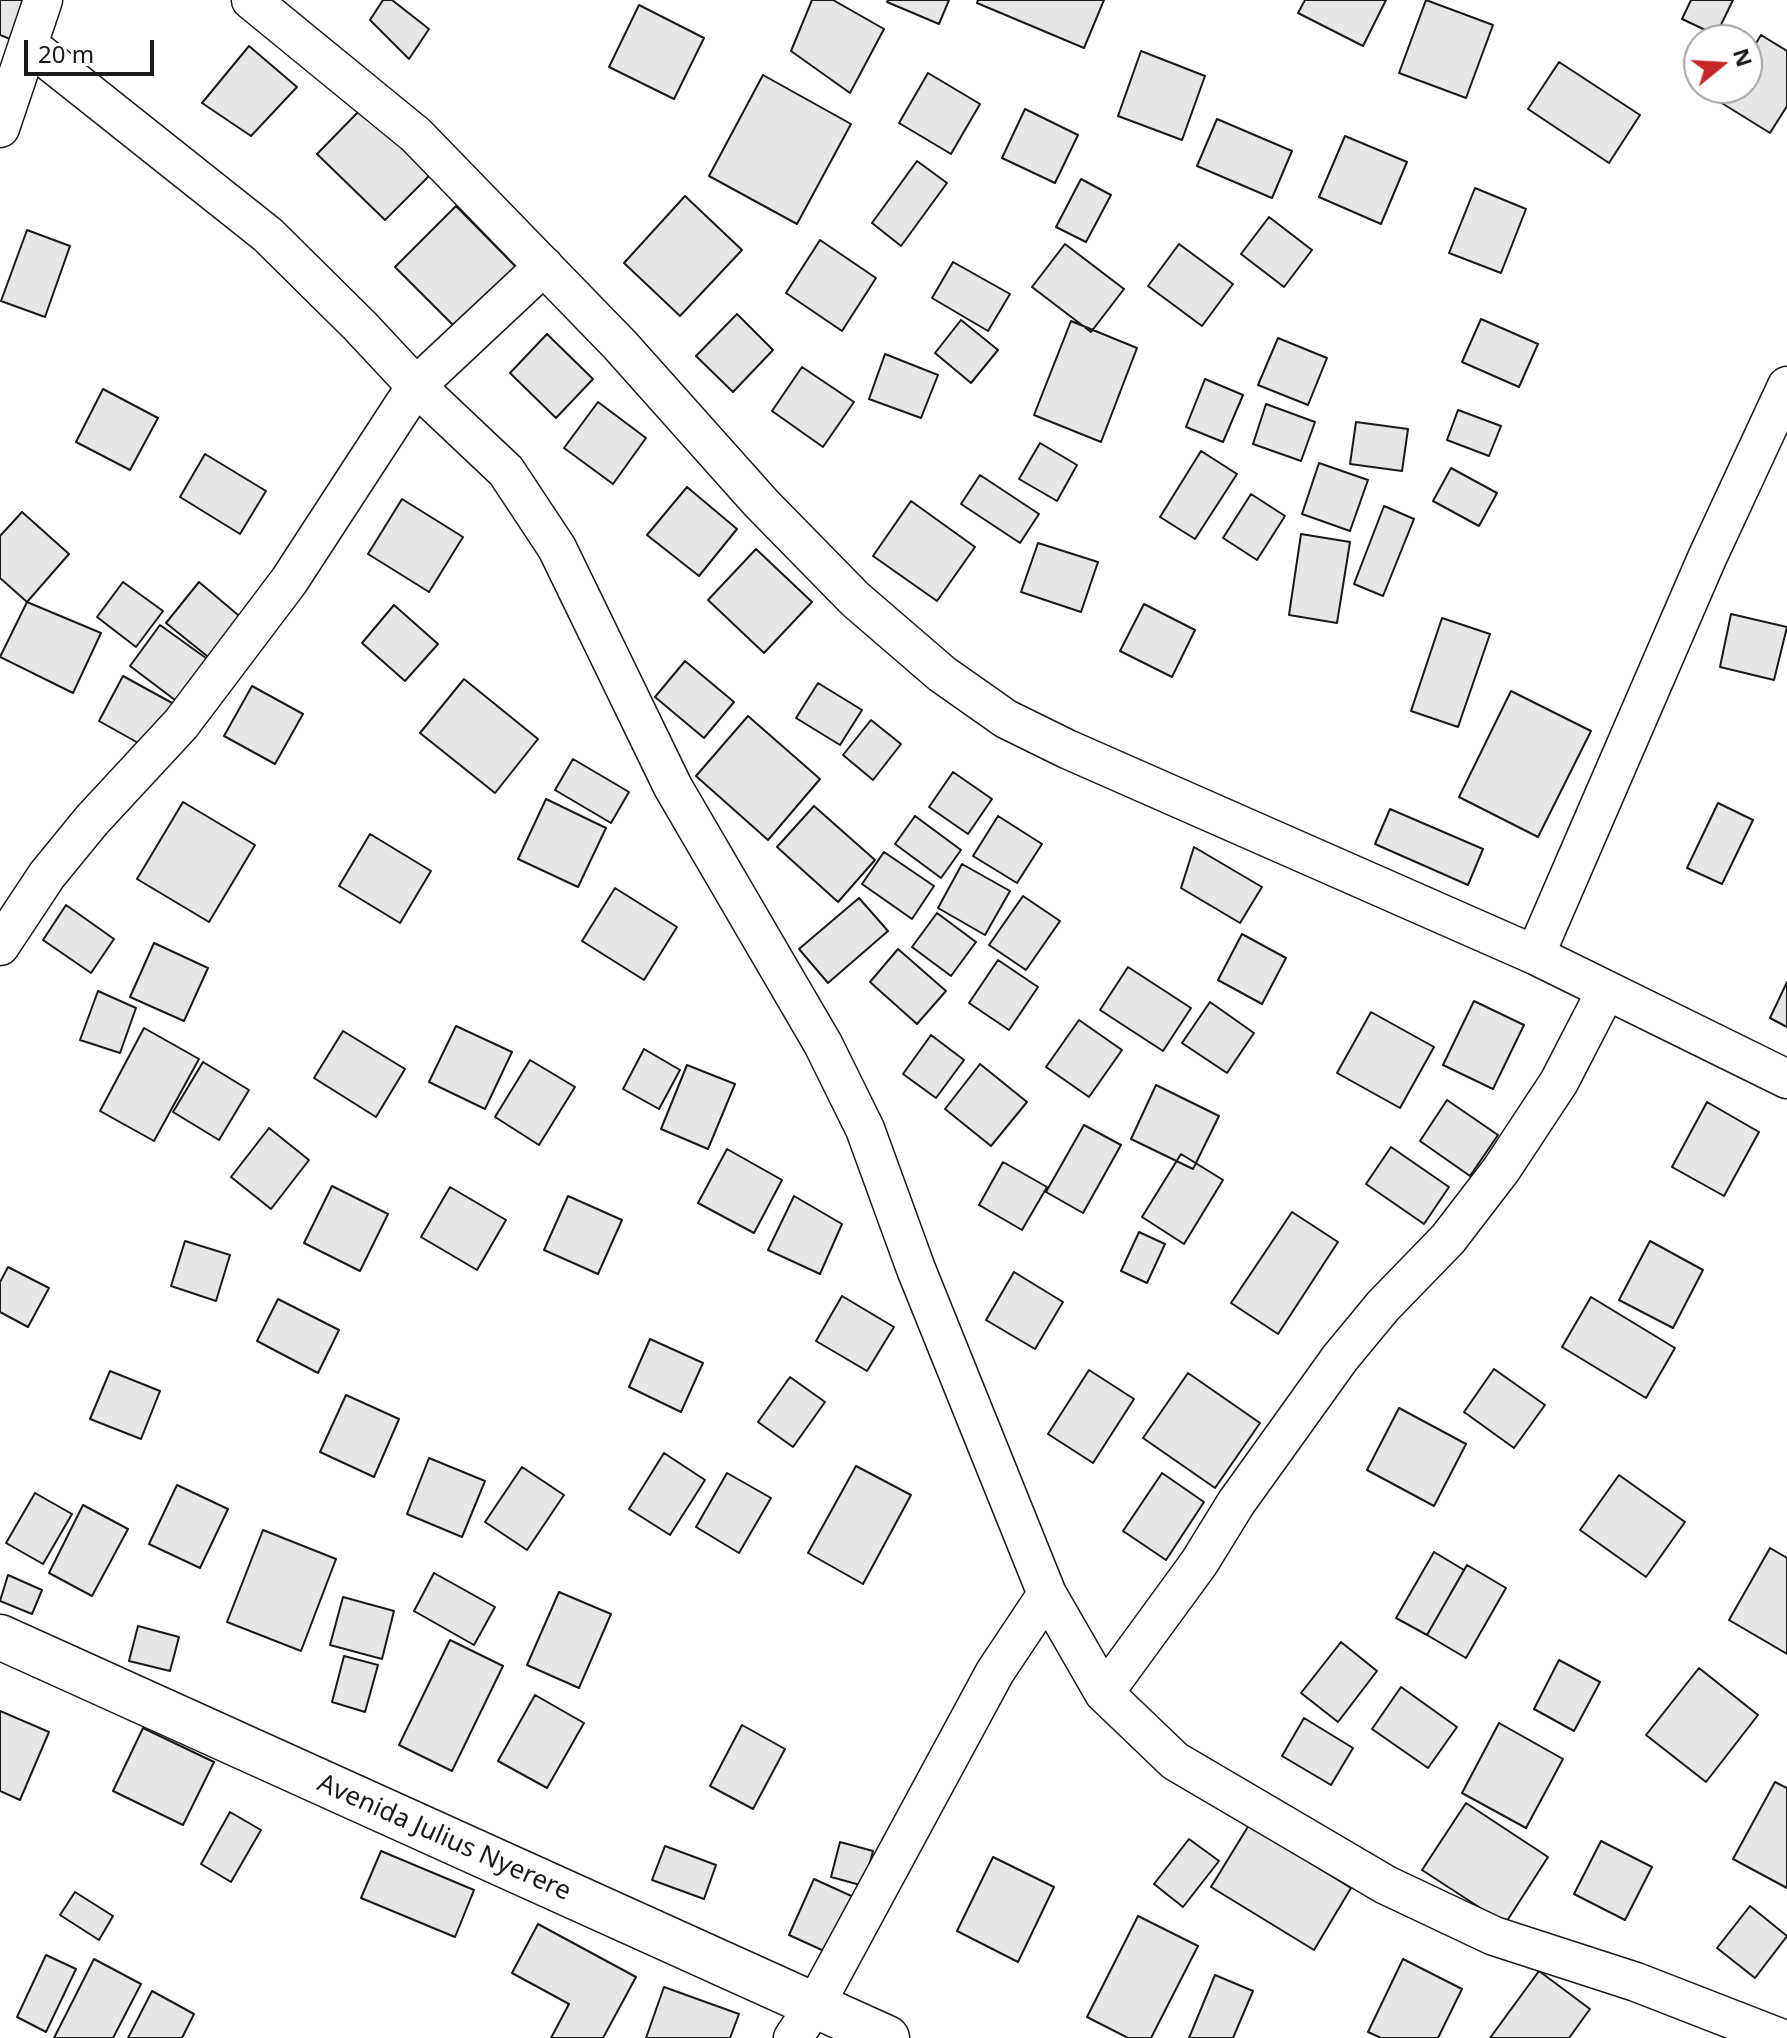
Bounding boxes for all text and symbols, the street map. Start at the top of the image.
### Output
scale bar [28,24,158,74]
north arrow [1683,24,1763,104]
text: 20 m [38,37,94,70]
text: N [1727,44,1761,70]
street label: Avenida Julius Nyerere [313,1768,575,1908]

